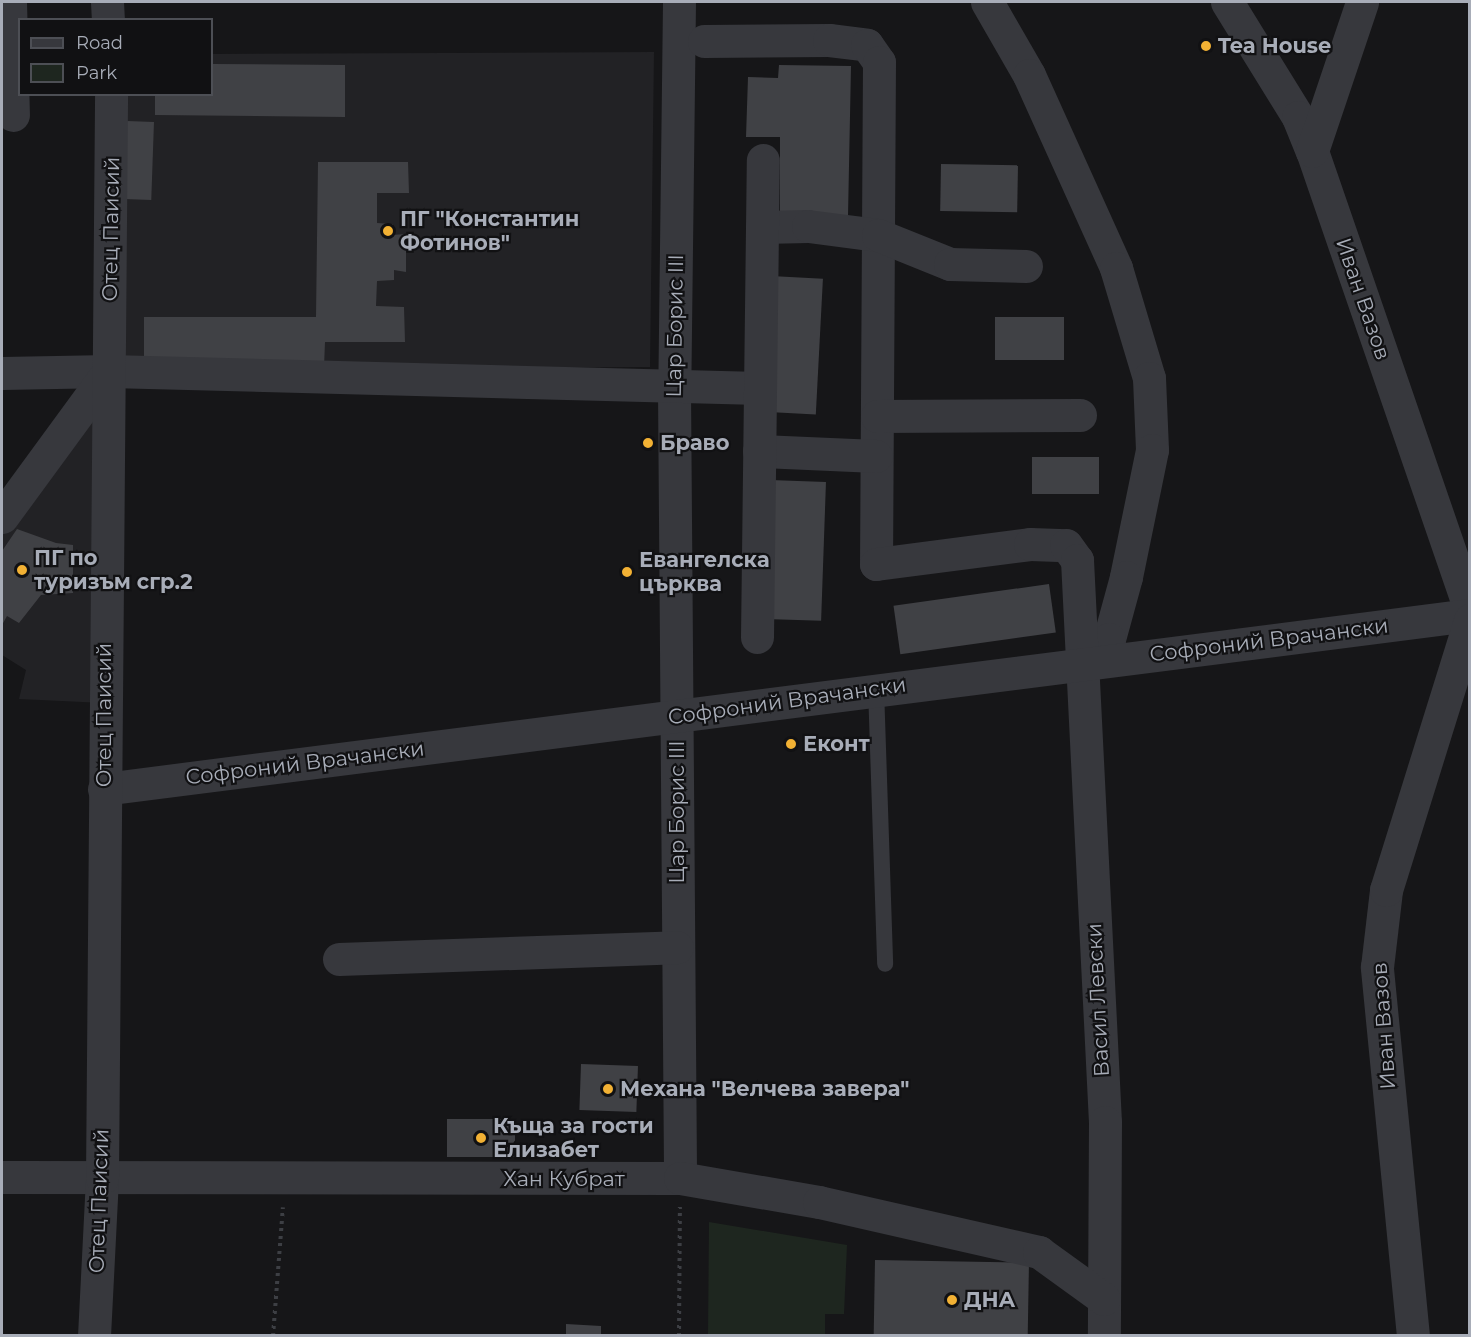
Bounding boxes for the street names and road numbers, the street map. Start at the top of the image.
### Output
street label: Отец Паисий [97,157,125,301]
street label: Иван Вазов [1330,235,1396,363]
street label: Цар Борис III [661,254,689,398]
street label: Софроний Врачански [1148,613,1390,667]
street label: Отец Паисий [91,643,117,787]
street label: Софроний Врачански [666,672,908,730]
street label: Софроний Врачански [184,736,426,790]
street label: Цар Борис III [664,740,690,884]
street label: Васил Левски [1081,923,1115,1077]
street label: Иван Вазов [1367,962,1401,1090]
street label: Отец Паисий [84,1128,114,1274]
street label: Хан Кубрат [503,1166,625,1192]

